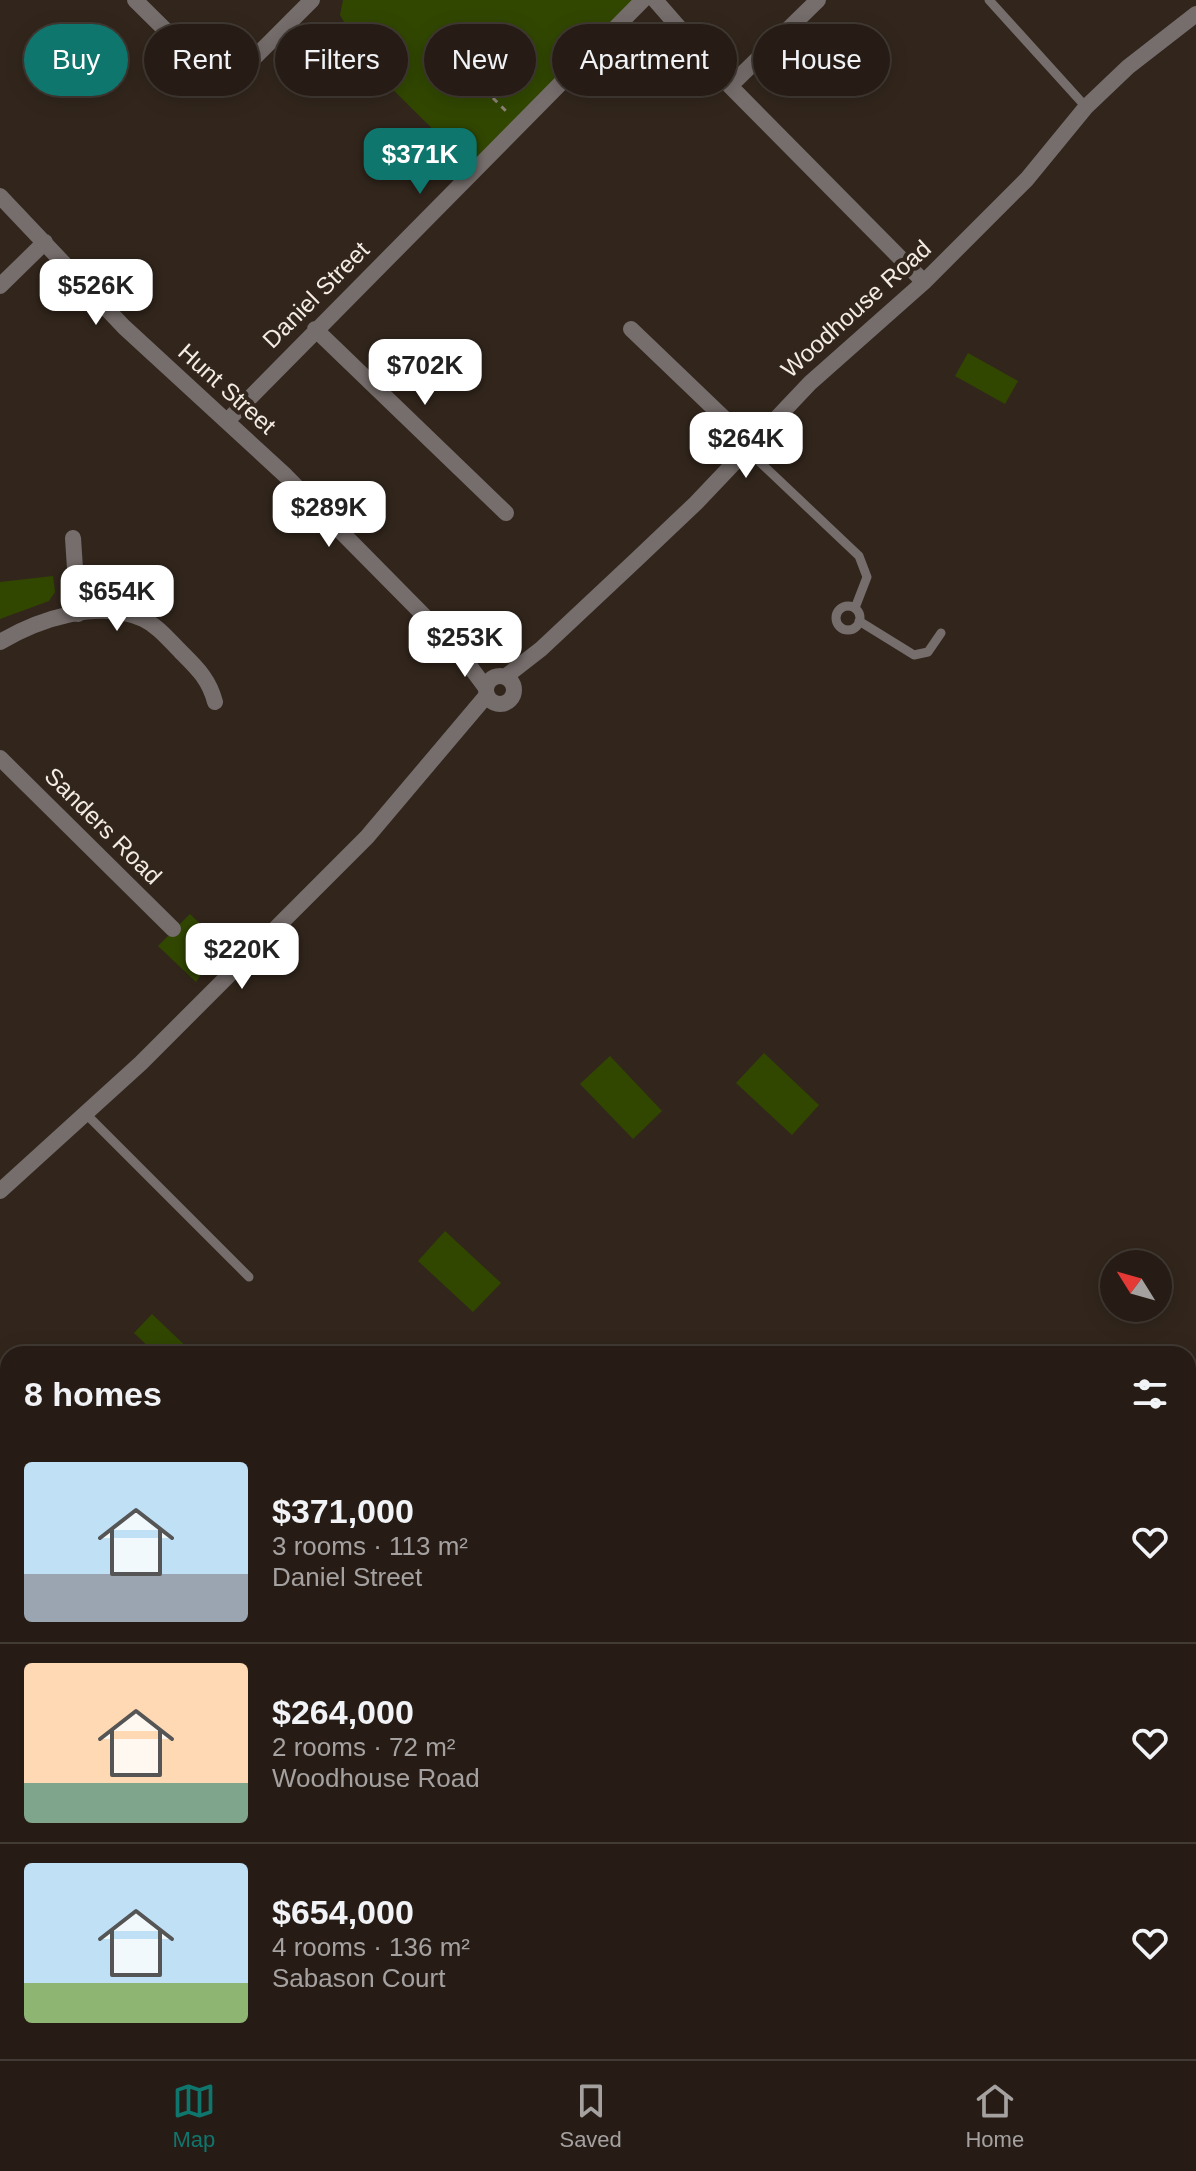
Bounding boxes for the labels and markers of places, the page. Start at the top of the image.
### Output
pin: $371K [364,128,476,196]
pin: $526K [40,259,152,327]
pin: $702K [369,339,481,407]
pin: $264K [690,412,802,480]
pin: $289K [273,481,385,549]
pin: $654K [61,565,173,633]
pin: $253K [409,611,521,679]
pin: $220K [186,923,298,991]

